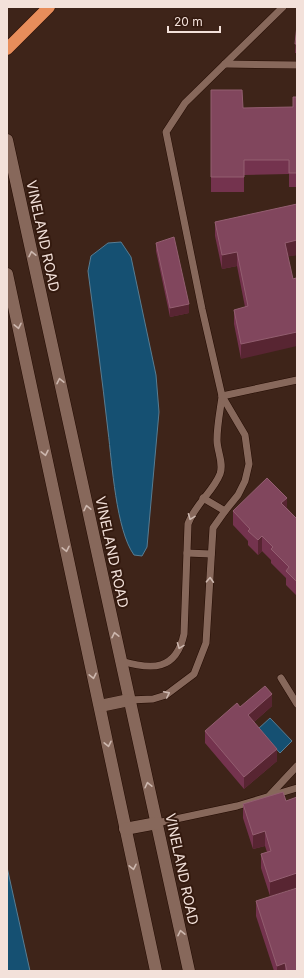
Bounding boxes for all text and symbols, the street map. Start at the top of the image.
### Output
scale bar [168,8,220,34]
text: 20 m [174,14,203,29]
street label: VINELAND ROAD [23,179,64,293]
one-way arrow [28,250,36,257]
one-way arrow [14,323,22,329]
one-way arrow [56,378,64,384]
one-way arrow [41,450,49,456]
street label: VINELAND ROAD [92,495,133,609]
one-way arrow [84,505,92,511]
one-way arrow [187,514,195,521]
one-way arrow [62,546,70,552]
one-way arrow [205,577,214,583]
one-way arrow [111,632,119,638]
one-way arrow [177,642,185,649]
one-way arrow [89,673,97,679]
one-way arrow [163,691,170,699]
one-way arrow [103,741,111,747]
one-way arrow [145,781,153,788]
street label: VINELAND ROAD [162,812,203,926]
one-way arrow [129,864,137,870]
one-way arrow [177,930,185,936]

